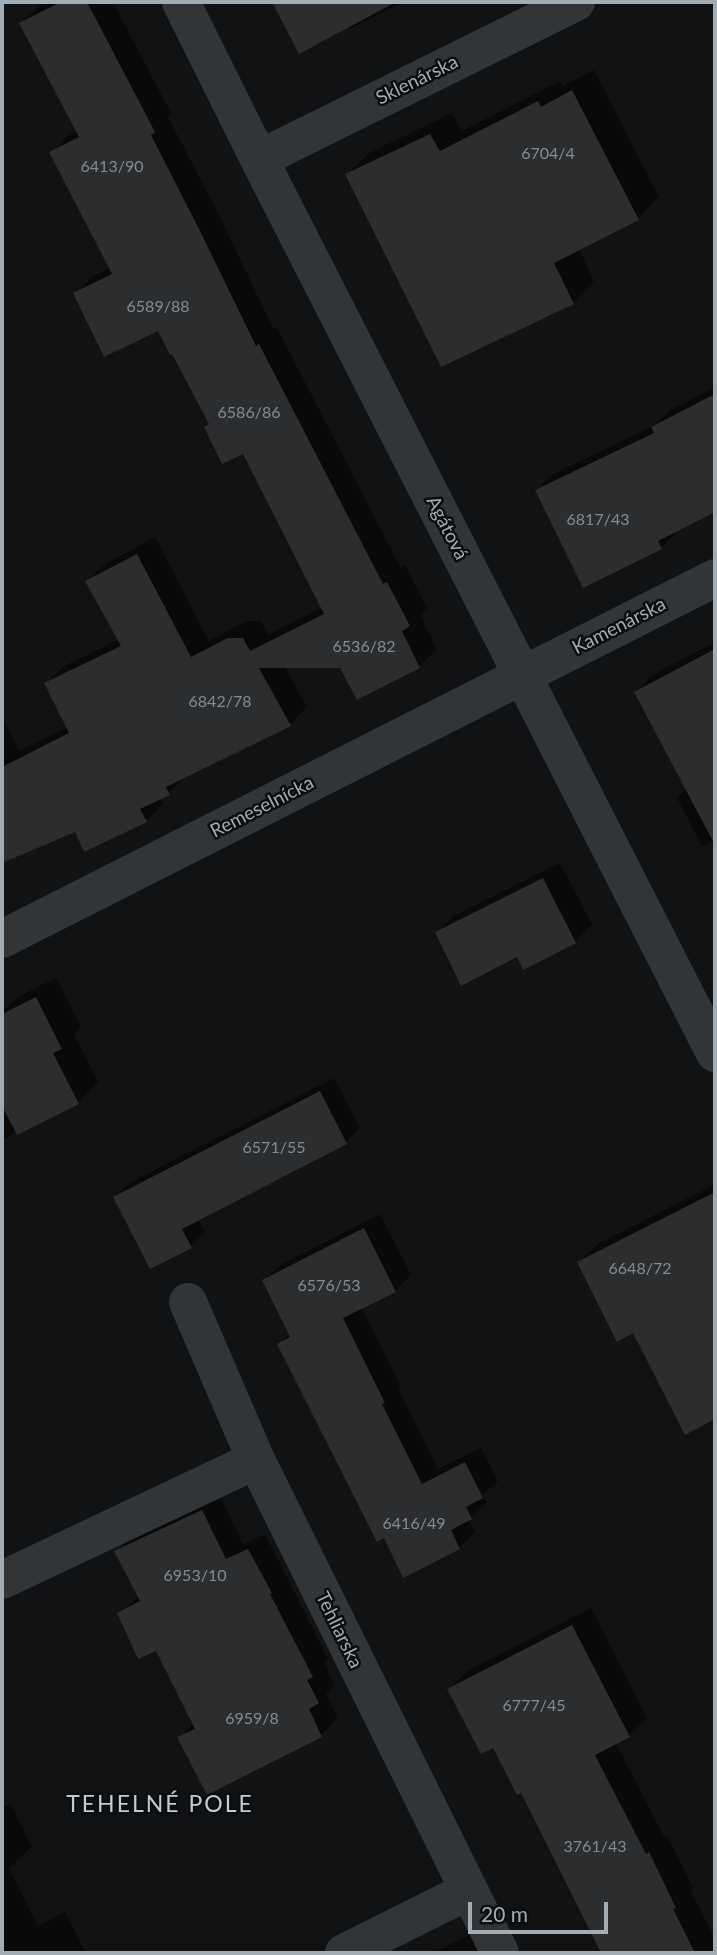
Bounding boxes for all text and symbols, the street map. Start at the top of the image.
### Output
street label: Sklenárska [372,50,462,110]
house number: 6704/4 [521,144,575,164]
house number: 6413/90 [81,157,143,177]
house number: 6589/88 [127,297,189,317]
house number: 6586/86 [218,403,280,423]
street label: Agátová [421,492,473,564]
house number: 6817/43 [567,510,629,530]
street label: Kamenárska [568,593,670,659]
house number: 6536/82 [333,637,395,657]
house number: 6842/78 [189,692,251,712]
street label: Remeselnícka [206,771,318,843]
house number: 6571/55 [243,1138,305,1158]
house number: 6648/72 [609,1259,671,1279]
house number: 6576/53 [298,1276,360,1296]
house number: 6416/49 [383,1514,445,1534]
house number: 6953/10 [164,1566,226,1586]
street label: Tehliarska [311,1588,367,1672]
house number: 6777/45 [503,1696,565,1716]
house number: 6959/8 [225,1709,279,1729]
district label: TEHELNÉ POLE [68,1791,252,1819]
house number: 3761/43 [564,1837,626,1857]
scale bar [472,1888,612,1932]
text: 20 m [481,1901,528,1926]

